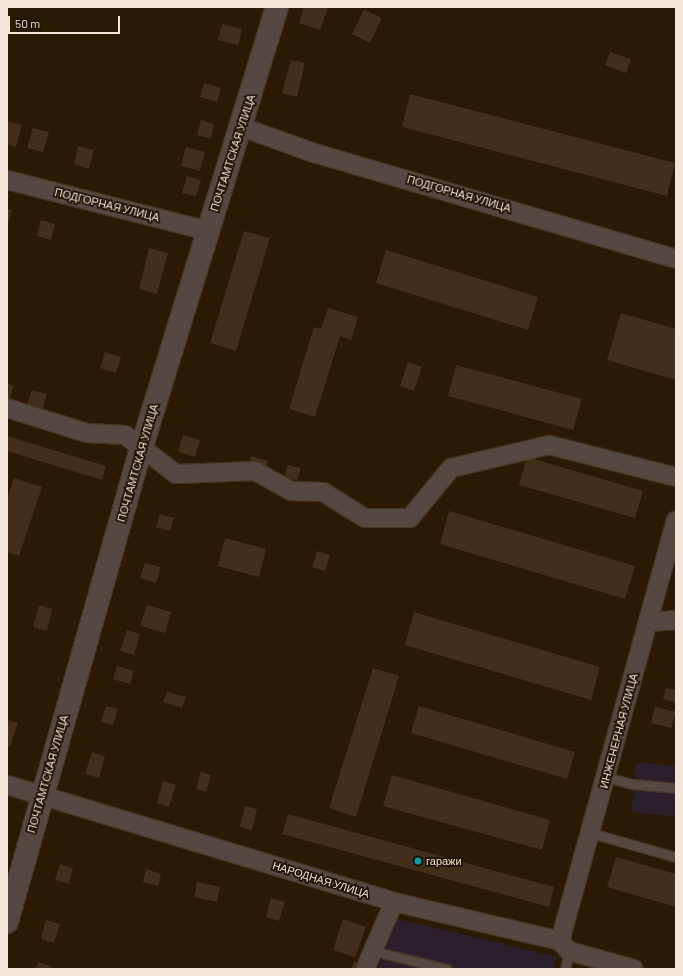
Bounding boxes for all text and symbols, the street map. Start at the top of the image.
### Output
scale bar [10,8,122,34]
text: 50 m [15,16,40,30]
street label: ПОЧТАМТСКАЯ УЛИЦА [208,93,258,213]
street label: ПОДГОРНАЯ УЛИЦА [405,173,513,215]
street label: ПОДГОРНАЯ УЛИЦА [53,186,161,224]
street label: ПОЧТАМТСКАЯ УЛИЦА [115,402,161,524]
street label: ИНЖЕНЕРНАЯ УЛИЦА [597,672,641,790]
street label: ПОЧТАМТСКАЯ УЛИЦА [25,713,71,835]
place label: гаражи [426,854,462,868]
marker: гаражи [413,856,423,866]
street label: НАРОДНАЯ УЛИЦА [271,859,371,901]

